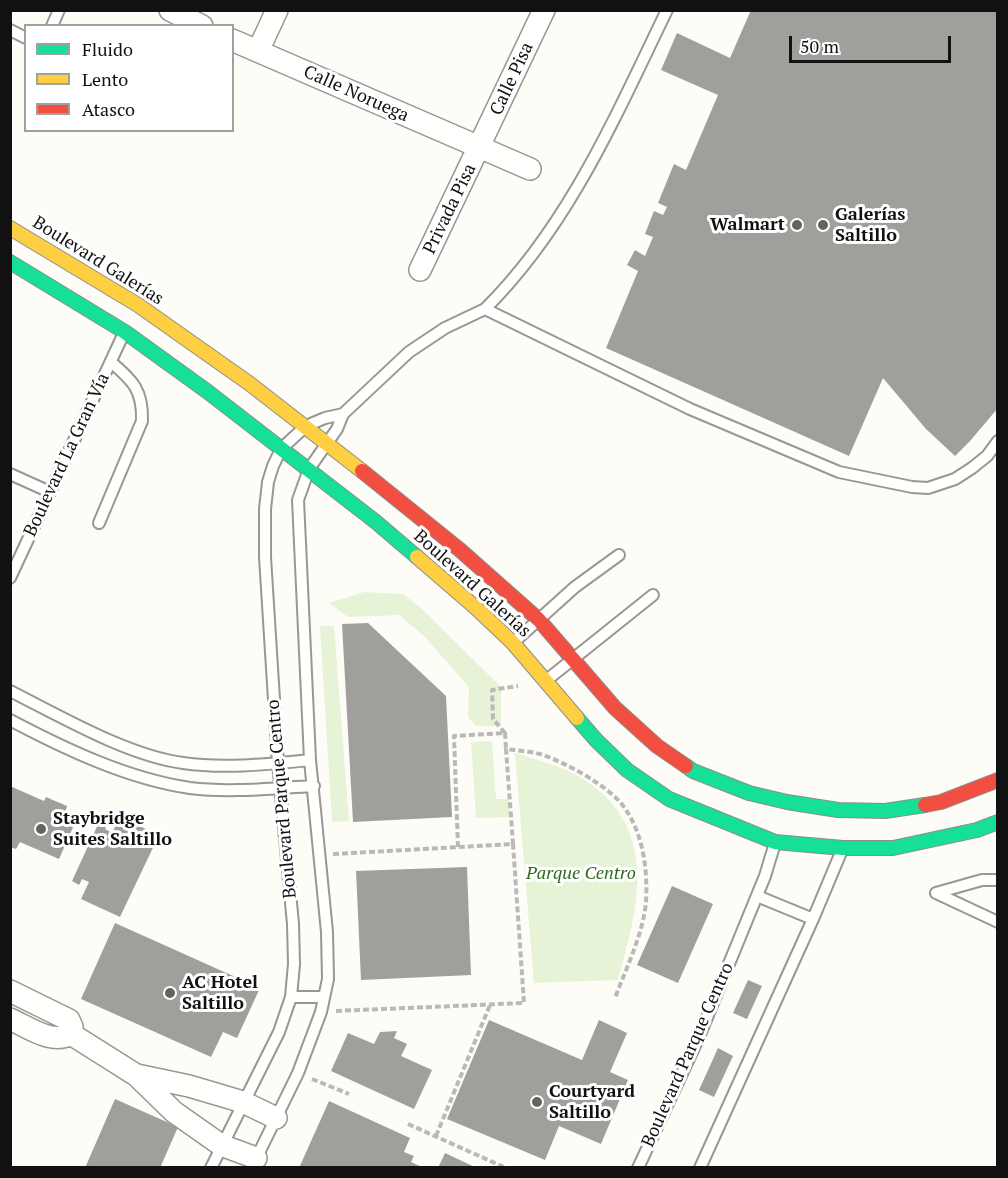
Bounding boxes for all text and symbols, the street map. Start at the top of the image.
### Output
legend [24,24,234,132]
scale bar [792,24,954,62]
text: 50 m [800,34,839,58]
text: Fluido [82,37,133,61]
street label: Calle Pisa [486,39,538,119]
street label: Calle Noruega [300,61,412,127]
text: Lento [82,67,128,91]
text: Atasco [82,97,135,121]
street label: Privada Pisa [419,160,481,258]
place label: Galerías Saltillo [835,204,905,246]
street label: Boulevard Galerías [29,212,167,310]
place label: Walmart [710,214,785,236]
marker: Walmart [790,218,804,232]
marker: Galerías Saltillo [816,218,830,232]
street label: Boulevard La Gran Vía [20,370,114,540]
street label: Boulevard Galerías [409,526,535,642]
street label: Boulevard Parque Centro [263,699,301,899]
place label: Staybridge Suites Saltillo [53,808,172,850]
marker: Staybridge Suites Saltillo [34,822,48,836]
park label: Parque Centro [526,863,636,885]
street label: Boulevard Parque Centro [638,959,738,1151]
place label: AC Hotel Saltillo [182,972,258,1014]
marker: AC Hotel Saltillo [163,986,177,1000]
place label: Courtyard Saltillo [549,1081,635,1124]
marker: Courtyard Saltillo [530,1095,544,1109]

